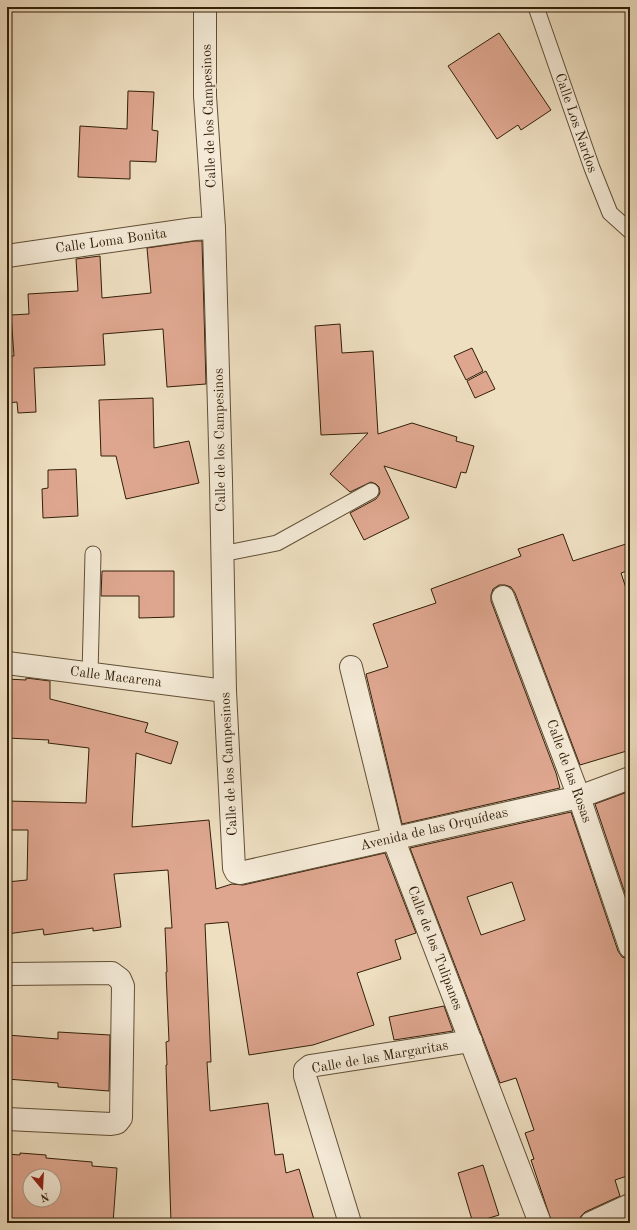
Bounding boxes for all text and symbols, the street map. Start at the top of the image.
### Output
street label: Calle de los Campesinos [199,44,219,188]
street label: Calle Los Nardos [552,71,600,175]
street label: Calle Loma Bonita [54,226,168,256]
street label: Calle de los Campesinos [212,368,228,512]
street label: Calle Macarena [69,664,163,690]
street label: Calle de los Campesinos [218,692,240,836]
street label: Calle de las Rosas [544,718,594,824]
street label: Avenida de las Orquídeas [359,805,509,853]
street label: Calle de los Tulipanes [405,884,465,1012]
street label: Calle de las Margaritas [310,1038,450,1076]
north arrow [22,1168,62,1208]
text: N [38,1190,50,1203]

